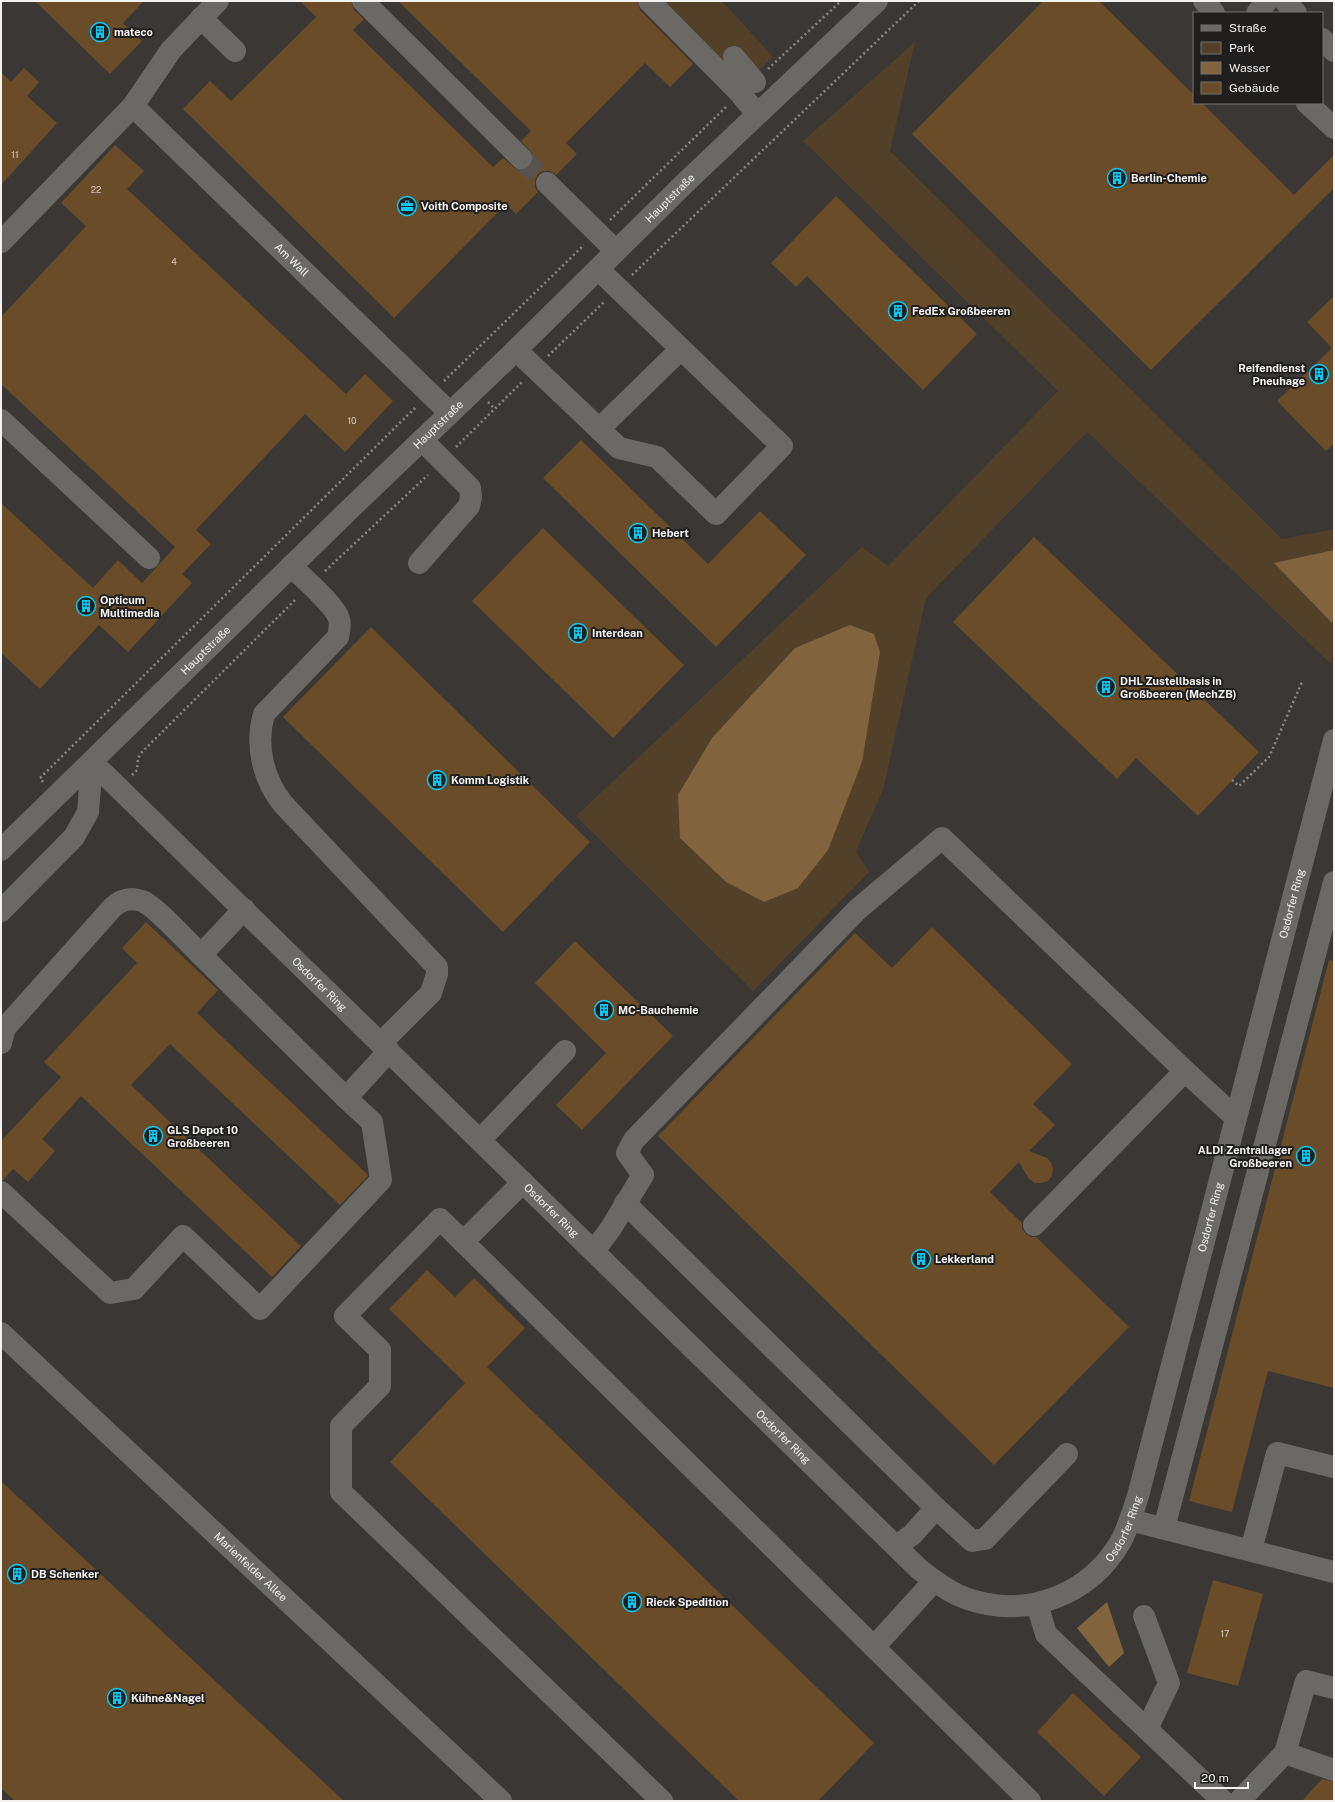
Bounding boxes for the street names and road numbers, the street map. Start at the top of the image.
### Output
street label: Hauptstraße [643,171,697,225]
street label: Am Wall [272,241,311,279]
street label: Hauptstraße [411,398,465,451]
street label: Hauptstraße [178,623,233,677]
street label: Osdorfer Ring [1277,867,1306,940]
street label: Osdorfer Ring [290,955,350,1014]
street label: Osdorfer Ring [522,1181,581,1240]
street label: Osdorfer Ring [1196,1181,1225,1253]
street label: Osdorfer Ring [754,1407,813,1466]
street label: Osdorfer Ring [1103,1494,1144,1564]
street label: Marienfelder Allee [212,1530,290,1604]

